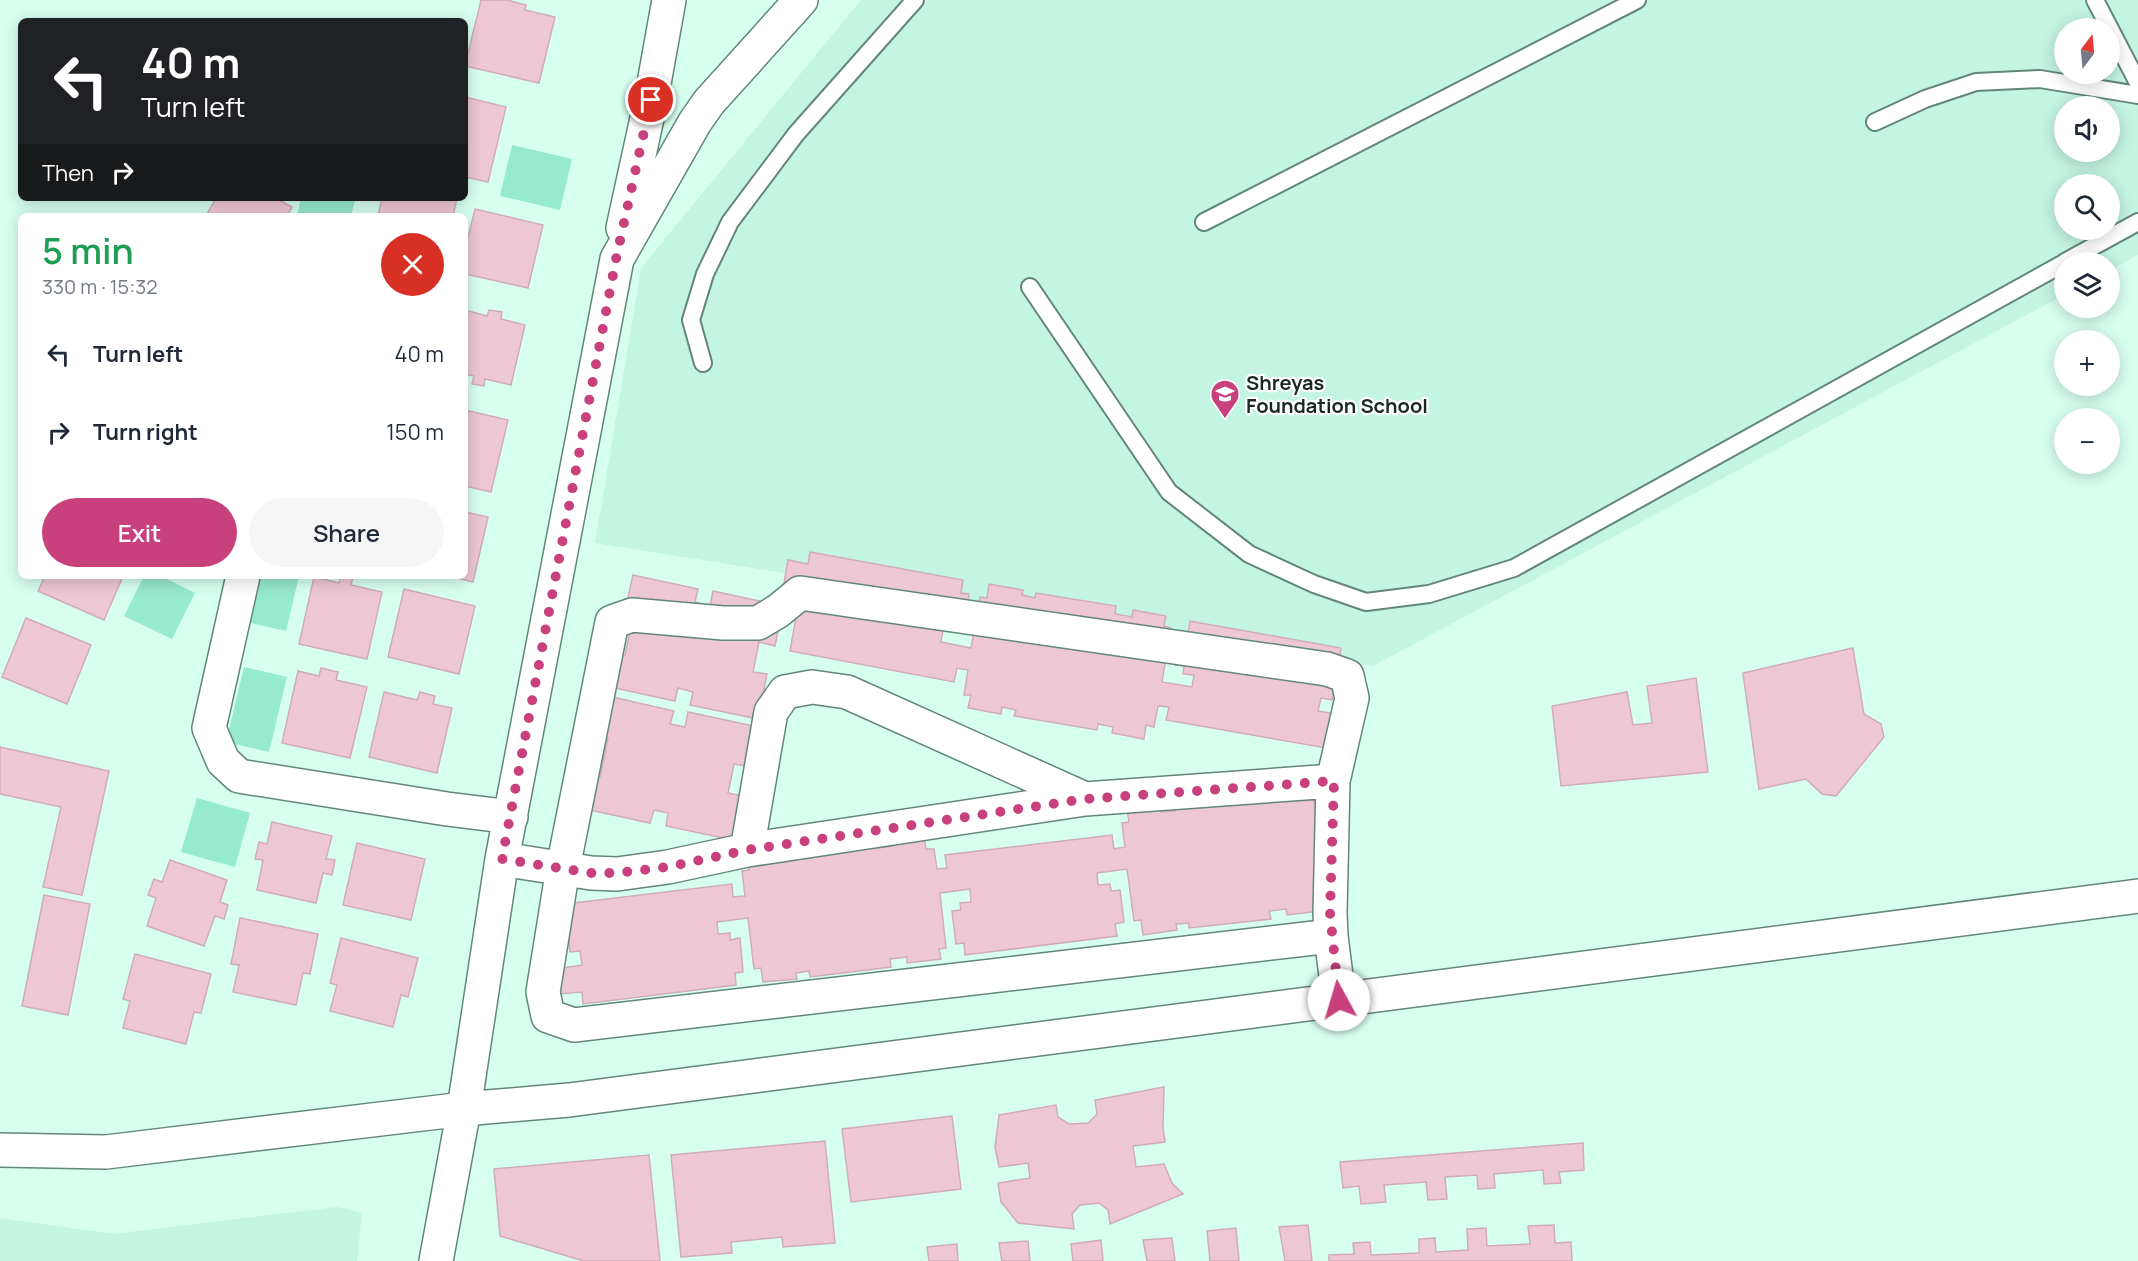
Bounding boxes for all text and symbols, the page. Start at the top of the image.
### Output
north arrow [2054,18,2120,84]
map controls [2054,18,2120,474]
text: 40 m [141,33,240,91]
icon: left [42,42,120,120]
pin [625,74,676,125]
icon: arrive [634,83,667,116]
text: Turn left [141,88,245,125]
button: sound [2054,96,2120,162]
icon: right [106,156,139,189]
text: Then [42,158,94,188]
button: search [2054,174,2120,240]
text: 5 min [42,226,134,275]
button: close [381,233,444,296]
button: layers [2054,252,2120,318]
text: 330 m · 15:32 [42,273,158,300]
button: + [2054,330,2120,396]
icon: left [42,338,75,371]
text: Turn left [93,339,183,369]
text: 40 m [395,339,444,369]
place label: Shreyas Foundation School [1246,369,1428,419]
school or university icon: Shreyas Foundation School [1209,378,1241,420]
button: − [2054,408,2120,474]
icon: right [42,416,75,449]
text: Turn right [93,417,198,447]
text: 150 m [386,417,444,447]
button: Exit [42,498,237,567]
button: Share [249,498,444,567]
position arrow [1307,968,1371,1032]

